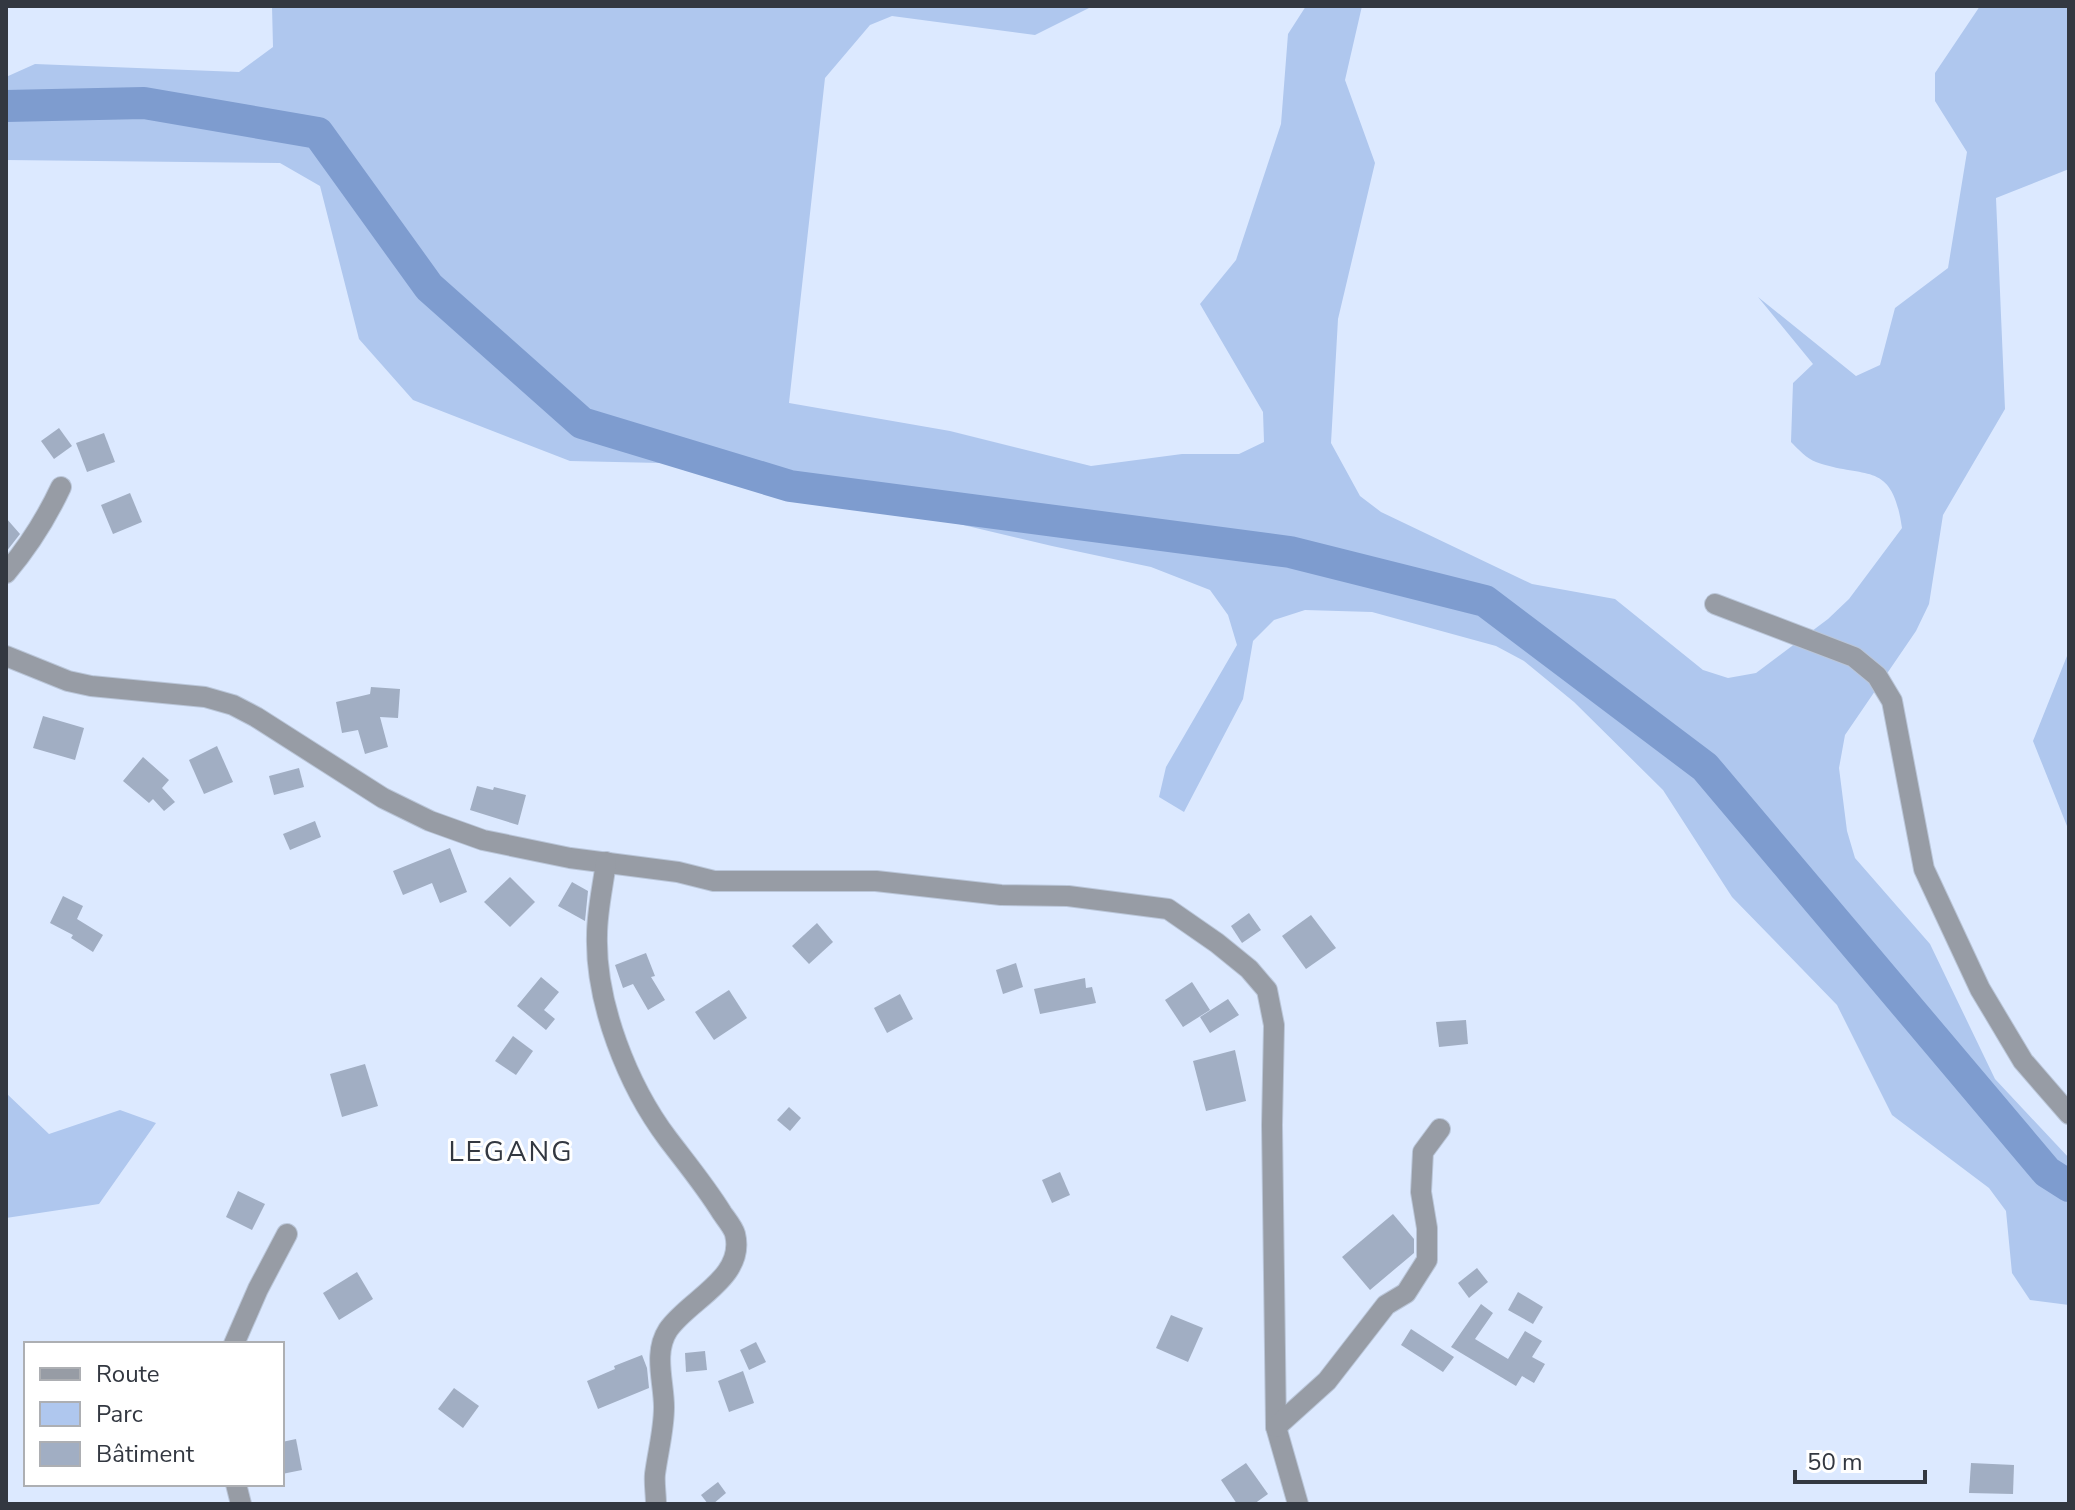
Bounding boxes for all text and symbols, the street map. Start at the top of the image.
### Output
district label: LEGANG [448,1133,574,1171]
legend [24,1342,284,1486]
text: Route [96,1358,160,1390]
text: Parc [96,1398,143,1430]
scale bar [1795,1434,1925,1484]
text: Bâtiment [96,1438,195,1470]
text: 50 m [1807,1446,1863,1478]

